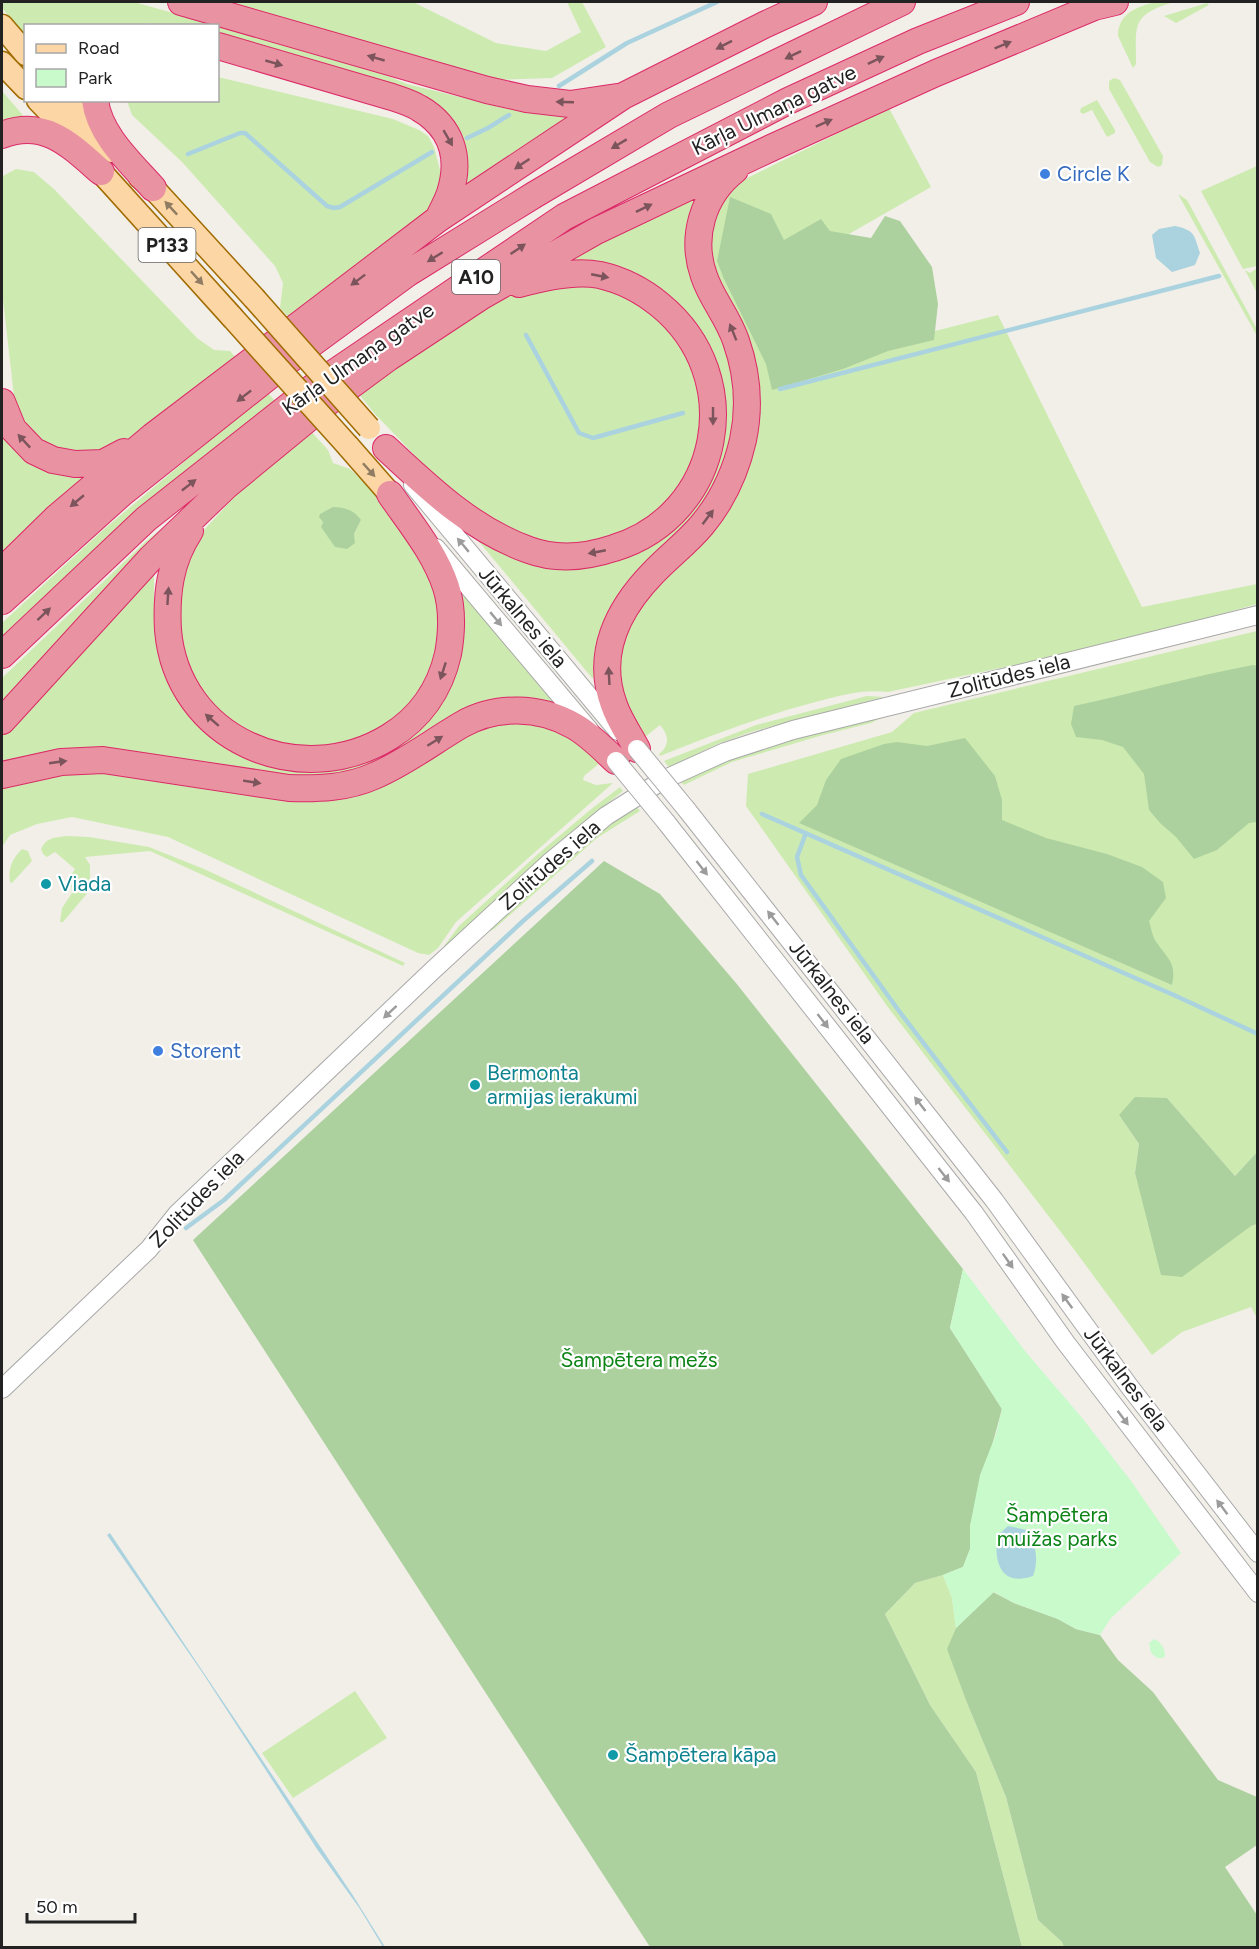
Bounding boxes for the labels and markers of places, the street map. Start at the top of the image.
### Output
place label: Circle K [1057,161,1130,186]
marker: Circle K [1038,167,1052,181]
place label: Viada [58,871,111,896]
marker: Viada [39,877,53,891]
place label: Storent [170,1038,241,1063]
marker: Storent [151,1044,165,1058]
place label: Bermonta armijas ierakumi [487,1060,638,1109]
marker: Bermonta armijas ierakumi [468,1078,482,1092]
place label: Šampētera kāpa [625,1742,777,1767]
marker: Šampētera kāpa [606,1748,620,1762]

